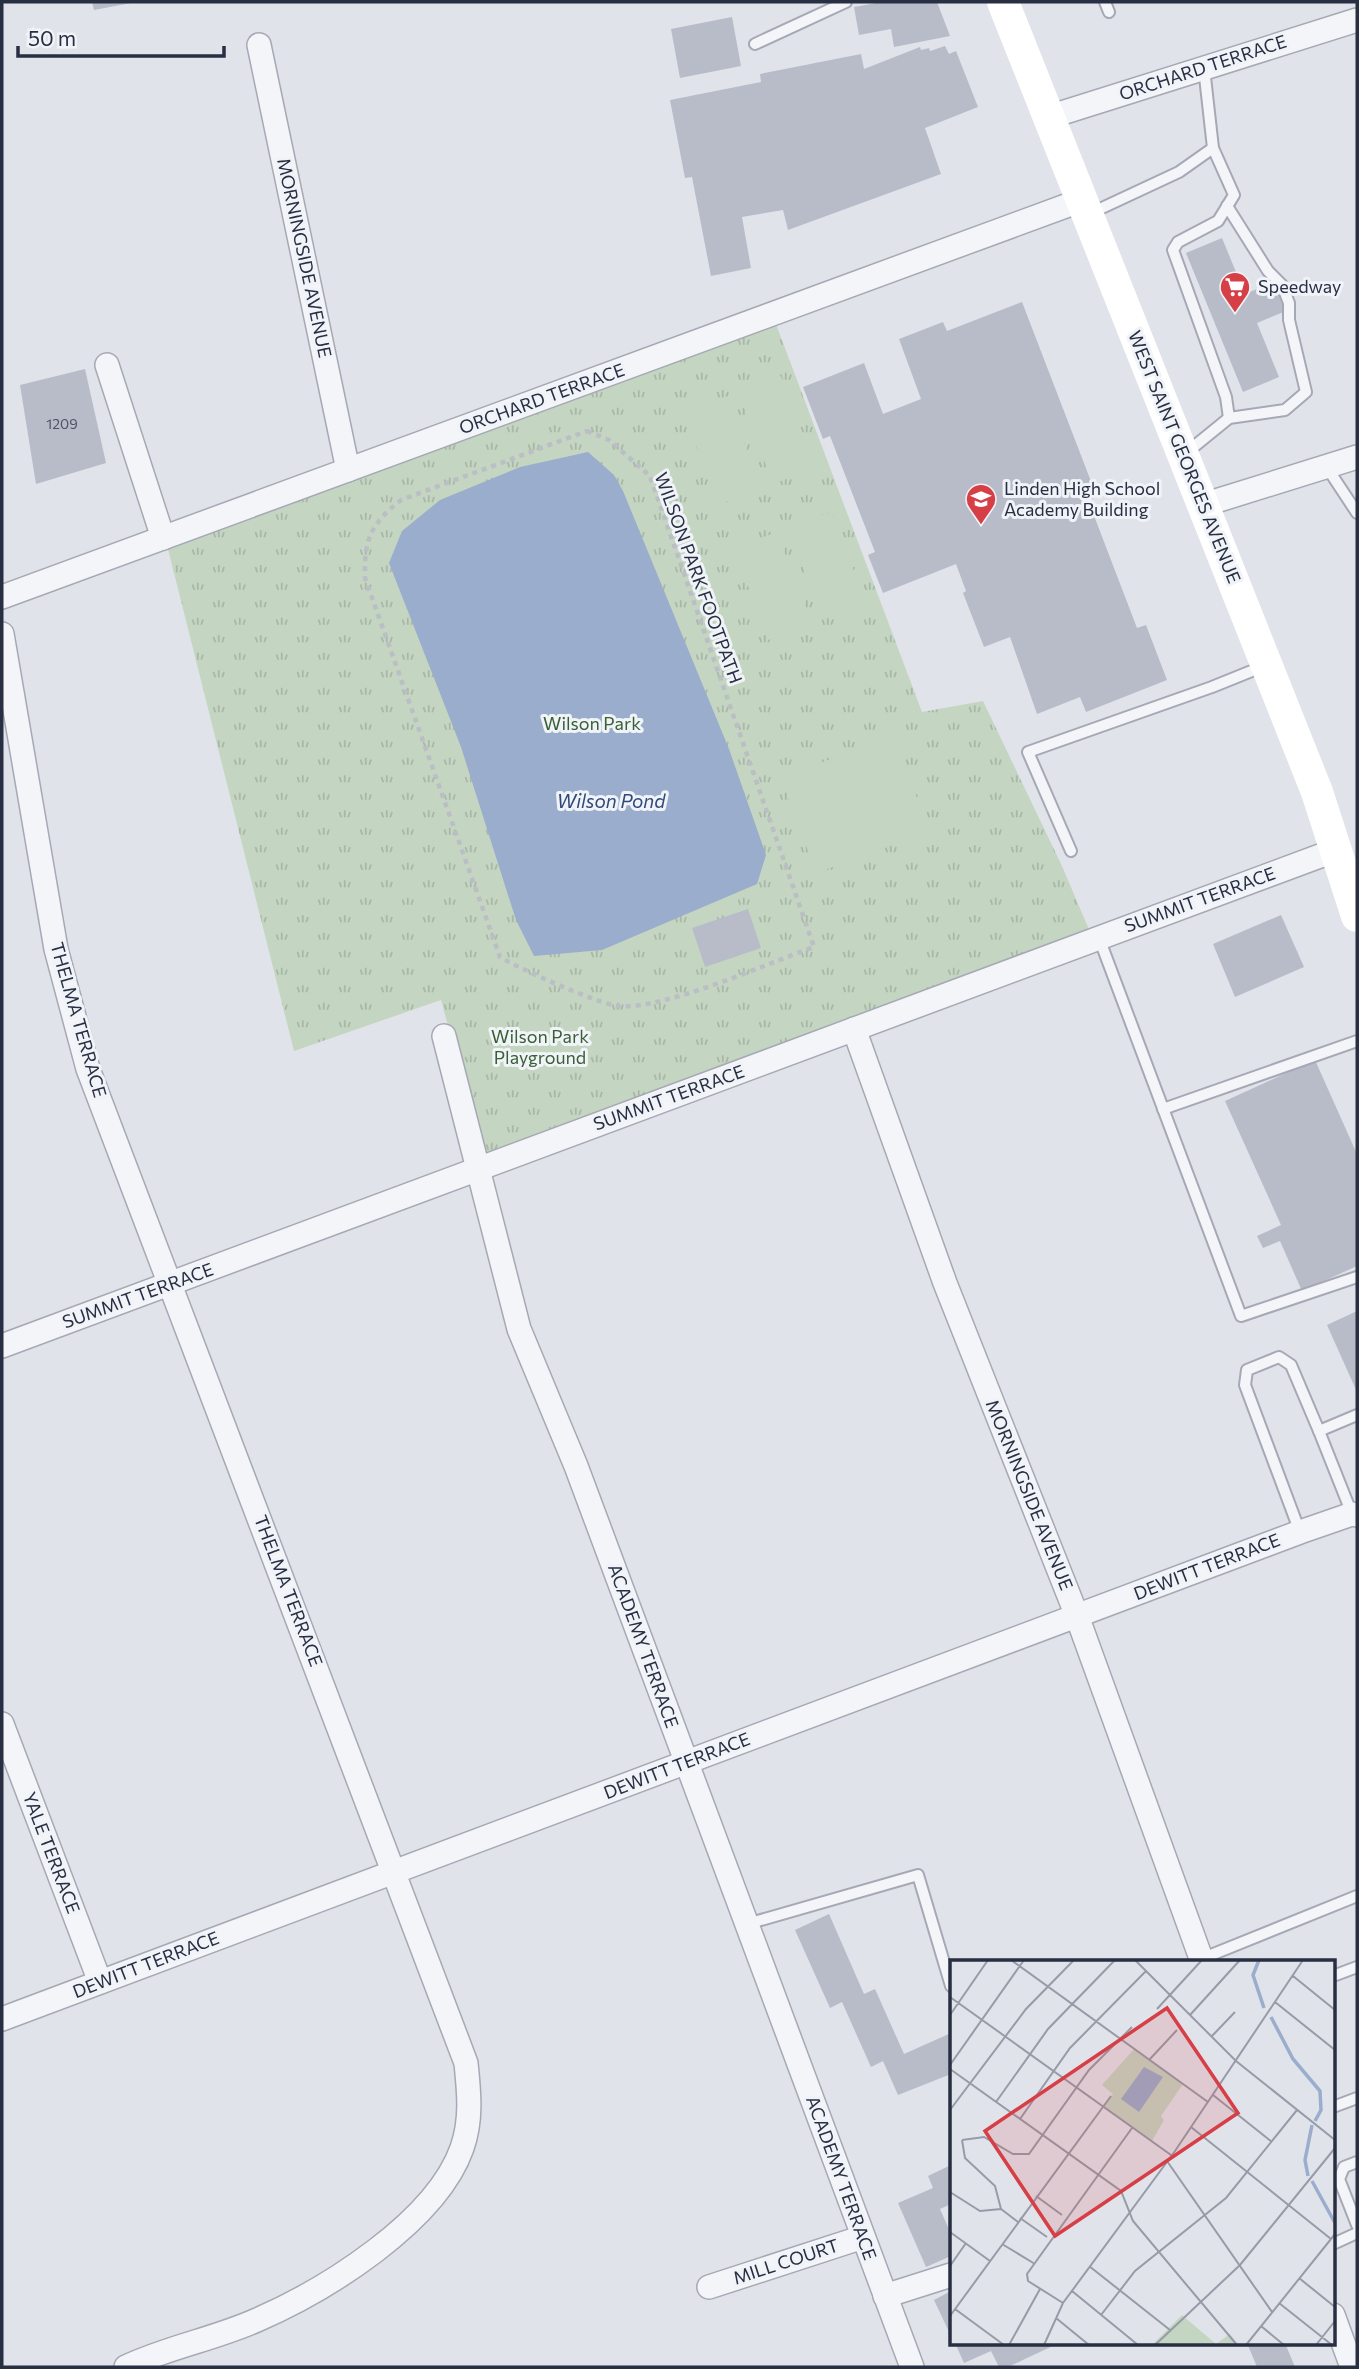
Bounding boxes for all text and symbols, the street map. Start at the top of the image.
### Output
scale bar [18,14,224,58]
text: 50 m [28,25,76,50]
street label: ORCHARD TERRACE [1116,30,1289,105]
street label: MORNINGSIDE AVENUE [273,156,337,360]
supermarket icon: Speedway [1218,270,1252,314]
place label: Speedway [1258,275,1341,297]
street label: WEST SAINT GEORGES AVENUE [1124,327,1246,586]
street label: ORCHARD TERRACE [456,358,628,438]
house number: 1209 [46,415,78,432]
street label: WILSON PARK FOOTPATH [650,469,747,686]
place label: Linden High School Academy Building [1004,477,1160,520]
school or university icon: Linden High School Academy Building [964,482,998,526]
park label: Wilson Park [543,712,641,734]
water label: Wilson Pond [557,789,666,812]
street label: SUMMIT TERRACE [1121,861,1278,937]
street label: THELMA TERRACE [46,940,112,1100]
park label: Wilson Park Playground [491,1025,589,1068]
street label: SUMMIT TERRACE [590,1059,747,1135]
street label: SUMMIT TERRACE [59,1257,216,1333]
street label: MORNINGSIDE AVENUE [982,1396,1078,1593]
street label: THELMA TERRACE [250,1512,328,1669]
street label: DEWITT TERRACE [1130,1528,1283,1604]
street label: ACADEMY TERRACE [604,1561,684,1731]
street label: DEWITT TERRACE [600,1727,753,1803]
street label: YALE TERRACE [19,1789,85,1916]
street label: DEWITT TERRACE [69,1926,222,2002]
inset map [950,1960,1334,2344]
street label: ACADEMY TERRACE [802,2093,882,2263]
street label: MILL COURT [730,2234,841,2288]

